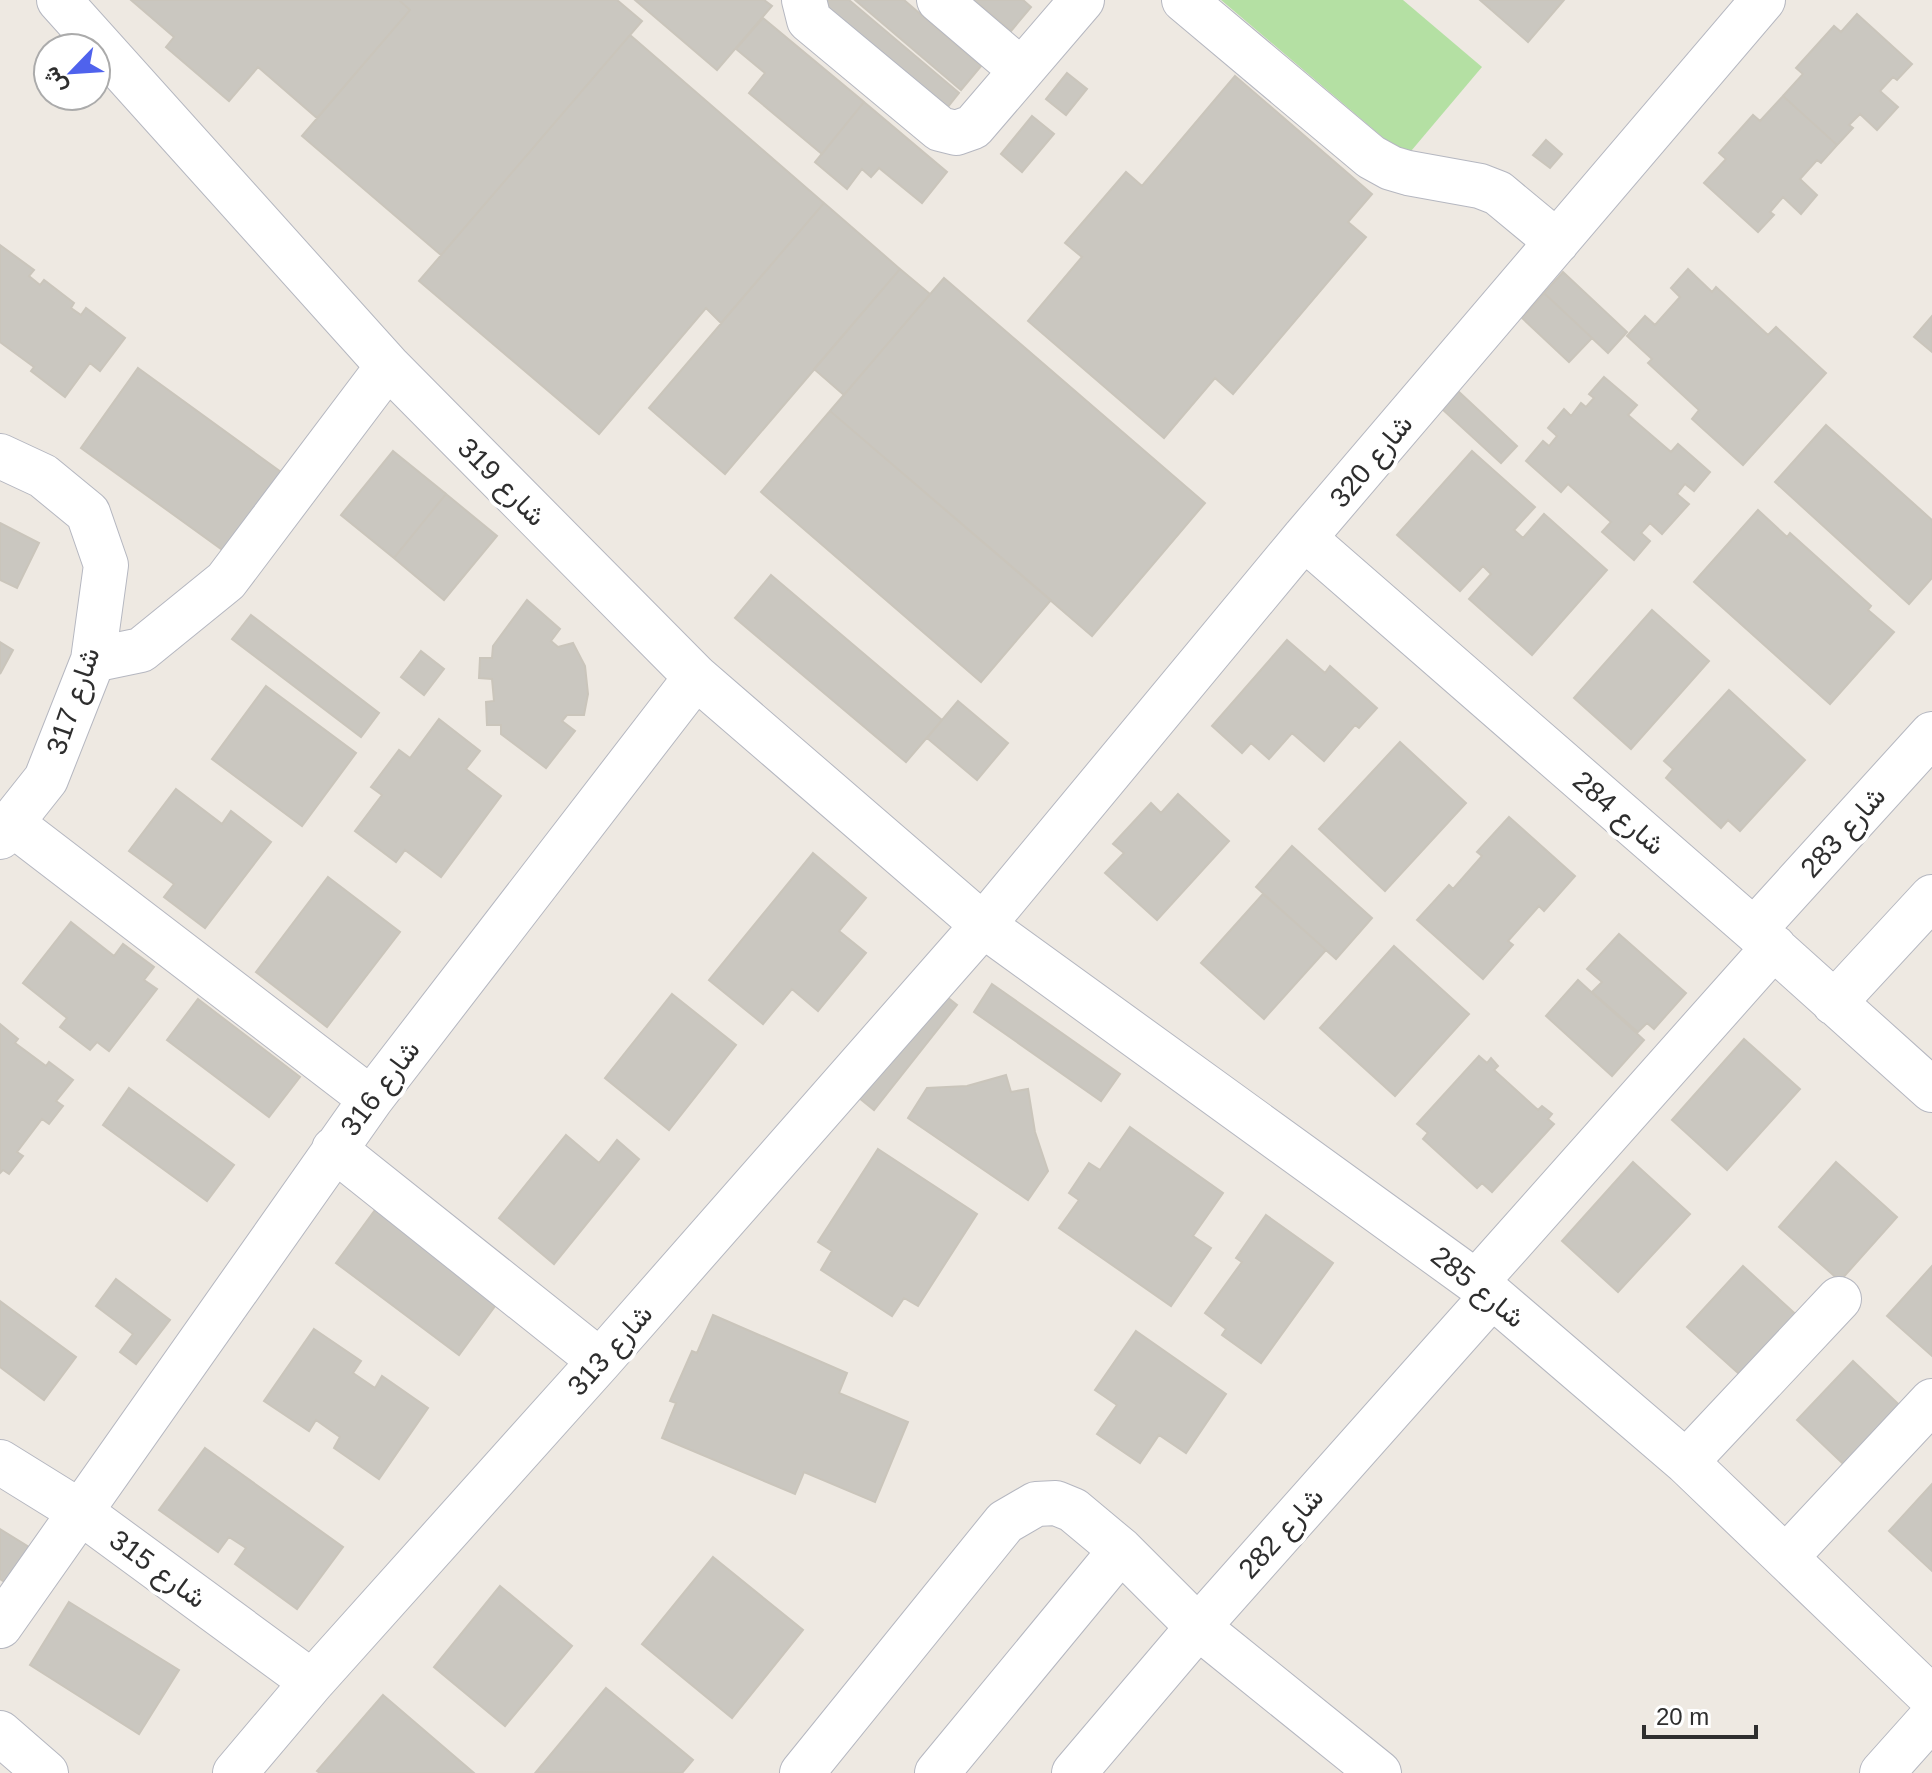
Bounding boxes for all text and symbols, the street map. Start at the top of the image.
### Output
north arrow [32,32,112,112]
text: ش [37,63,72,98]
street label: شارع 320 [1324,409,1421,515]
street label: شارع 319 [450,432,552,534]
street label: شارع 317 [40,644,109,759]
street label: شارع 284 [1565,765,1671,863]
street label: شارع 283 [1794,780,1894,886]
street label: شارع 316 [334,1034,428,1143]
street label: شارع 285 [1423,1240,1531,1336]
street label: شارع 313 [561,1298,661,1404]
street label: شارع 282 [1232,1481,1332,1587]
street label: شارع 315 [102,1524,212,1617]
scale bar [1644,1689,1756,1739]
text: 20 m [1656,1703,1709,1730]

